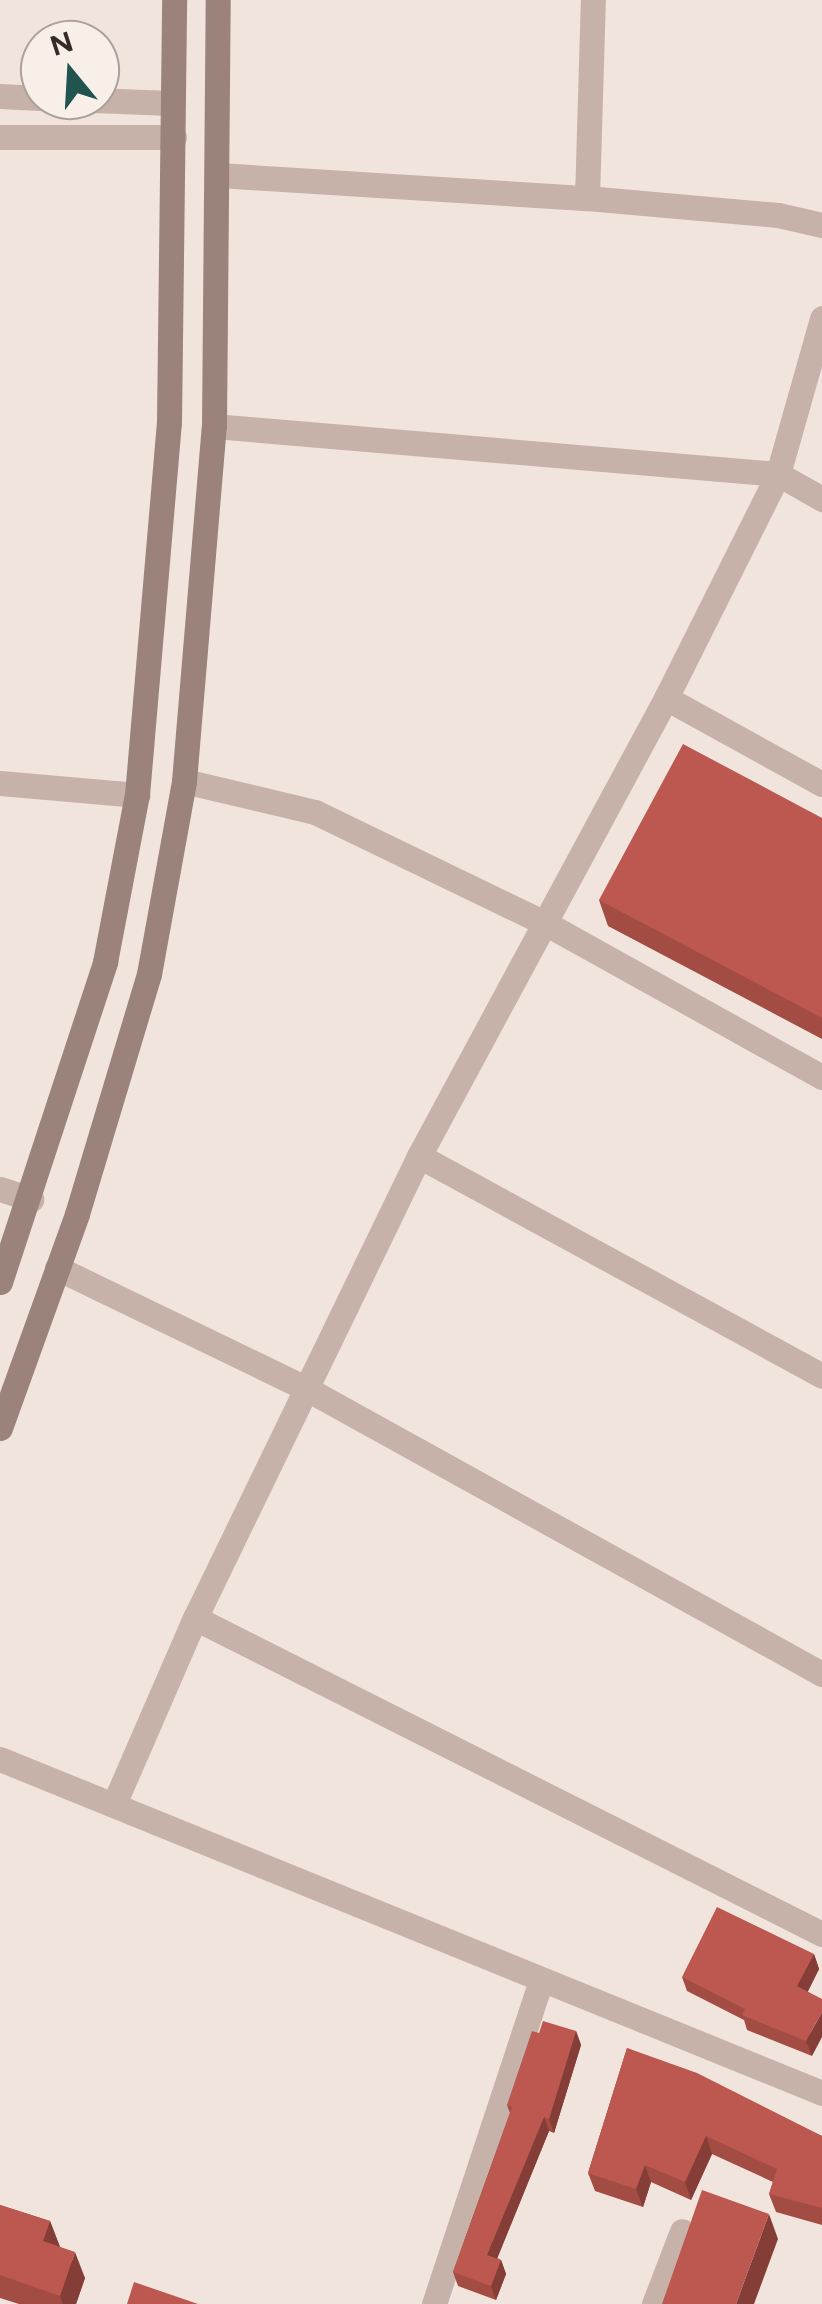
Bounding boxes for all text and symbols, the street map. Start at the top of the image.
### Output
north arrow [20,20,120,120]
text: N [46,24,77,63]

